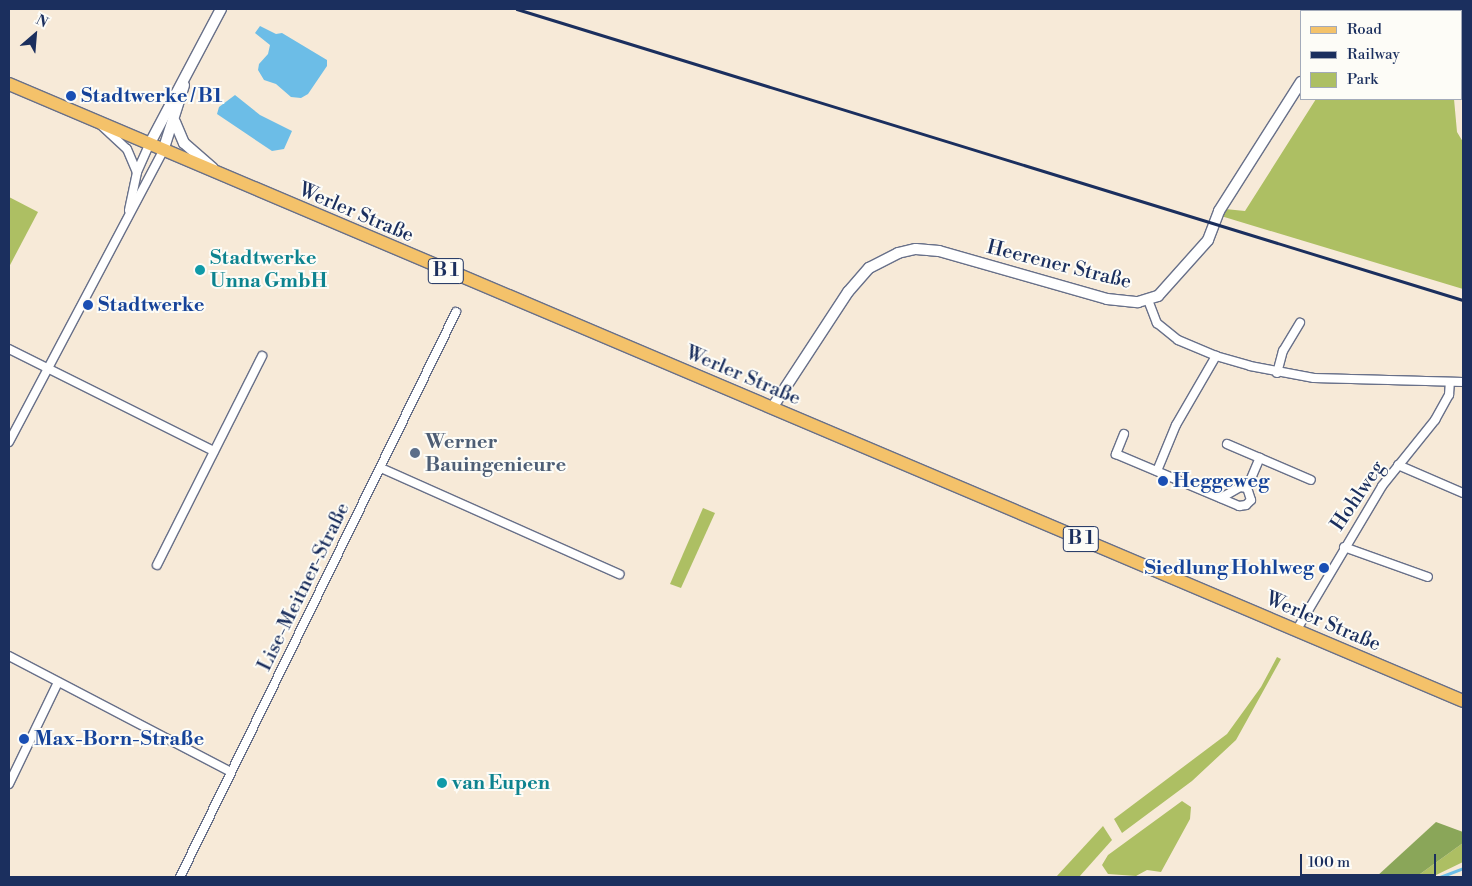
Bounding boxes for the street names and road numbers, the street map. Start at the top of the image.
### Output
street label: Werler Straße [295,178,417,248]
street label: Heerener Straße [984,235,1134,295]
road number: B 1 [427,255,465,288]
street label: Werler Straße [682,341,804,411]
street label: Hohlweg [1326,456,1390,536]
street label: Lise-Meitner-Straße [253,499,355,675]
road number: B 1 [1062,522,1100,556]
street label: Werler Straße [1262,587,1384,657]

